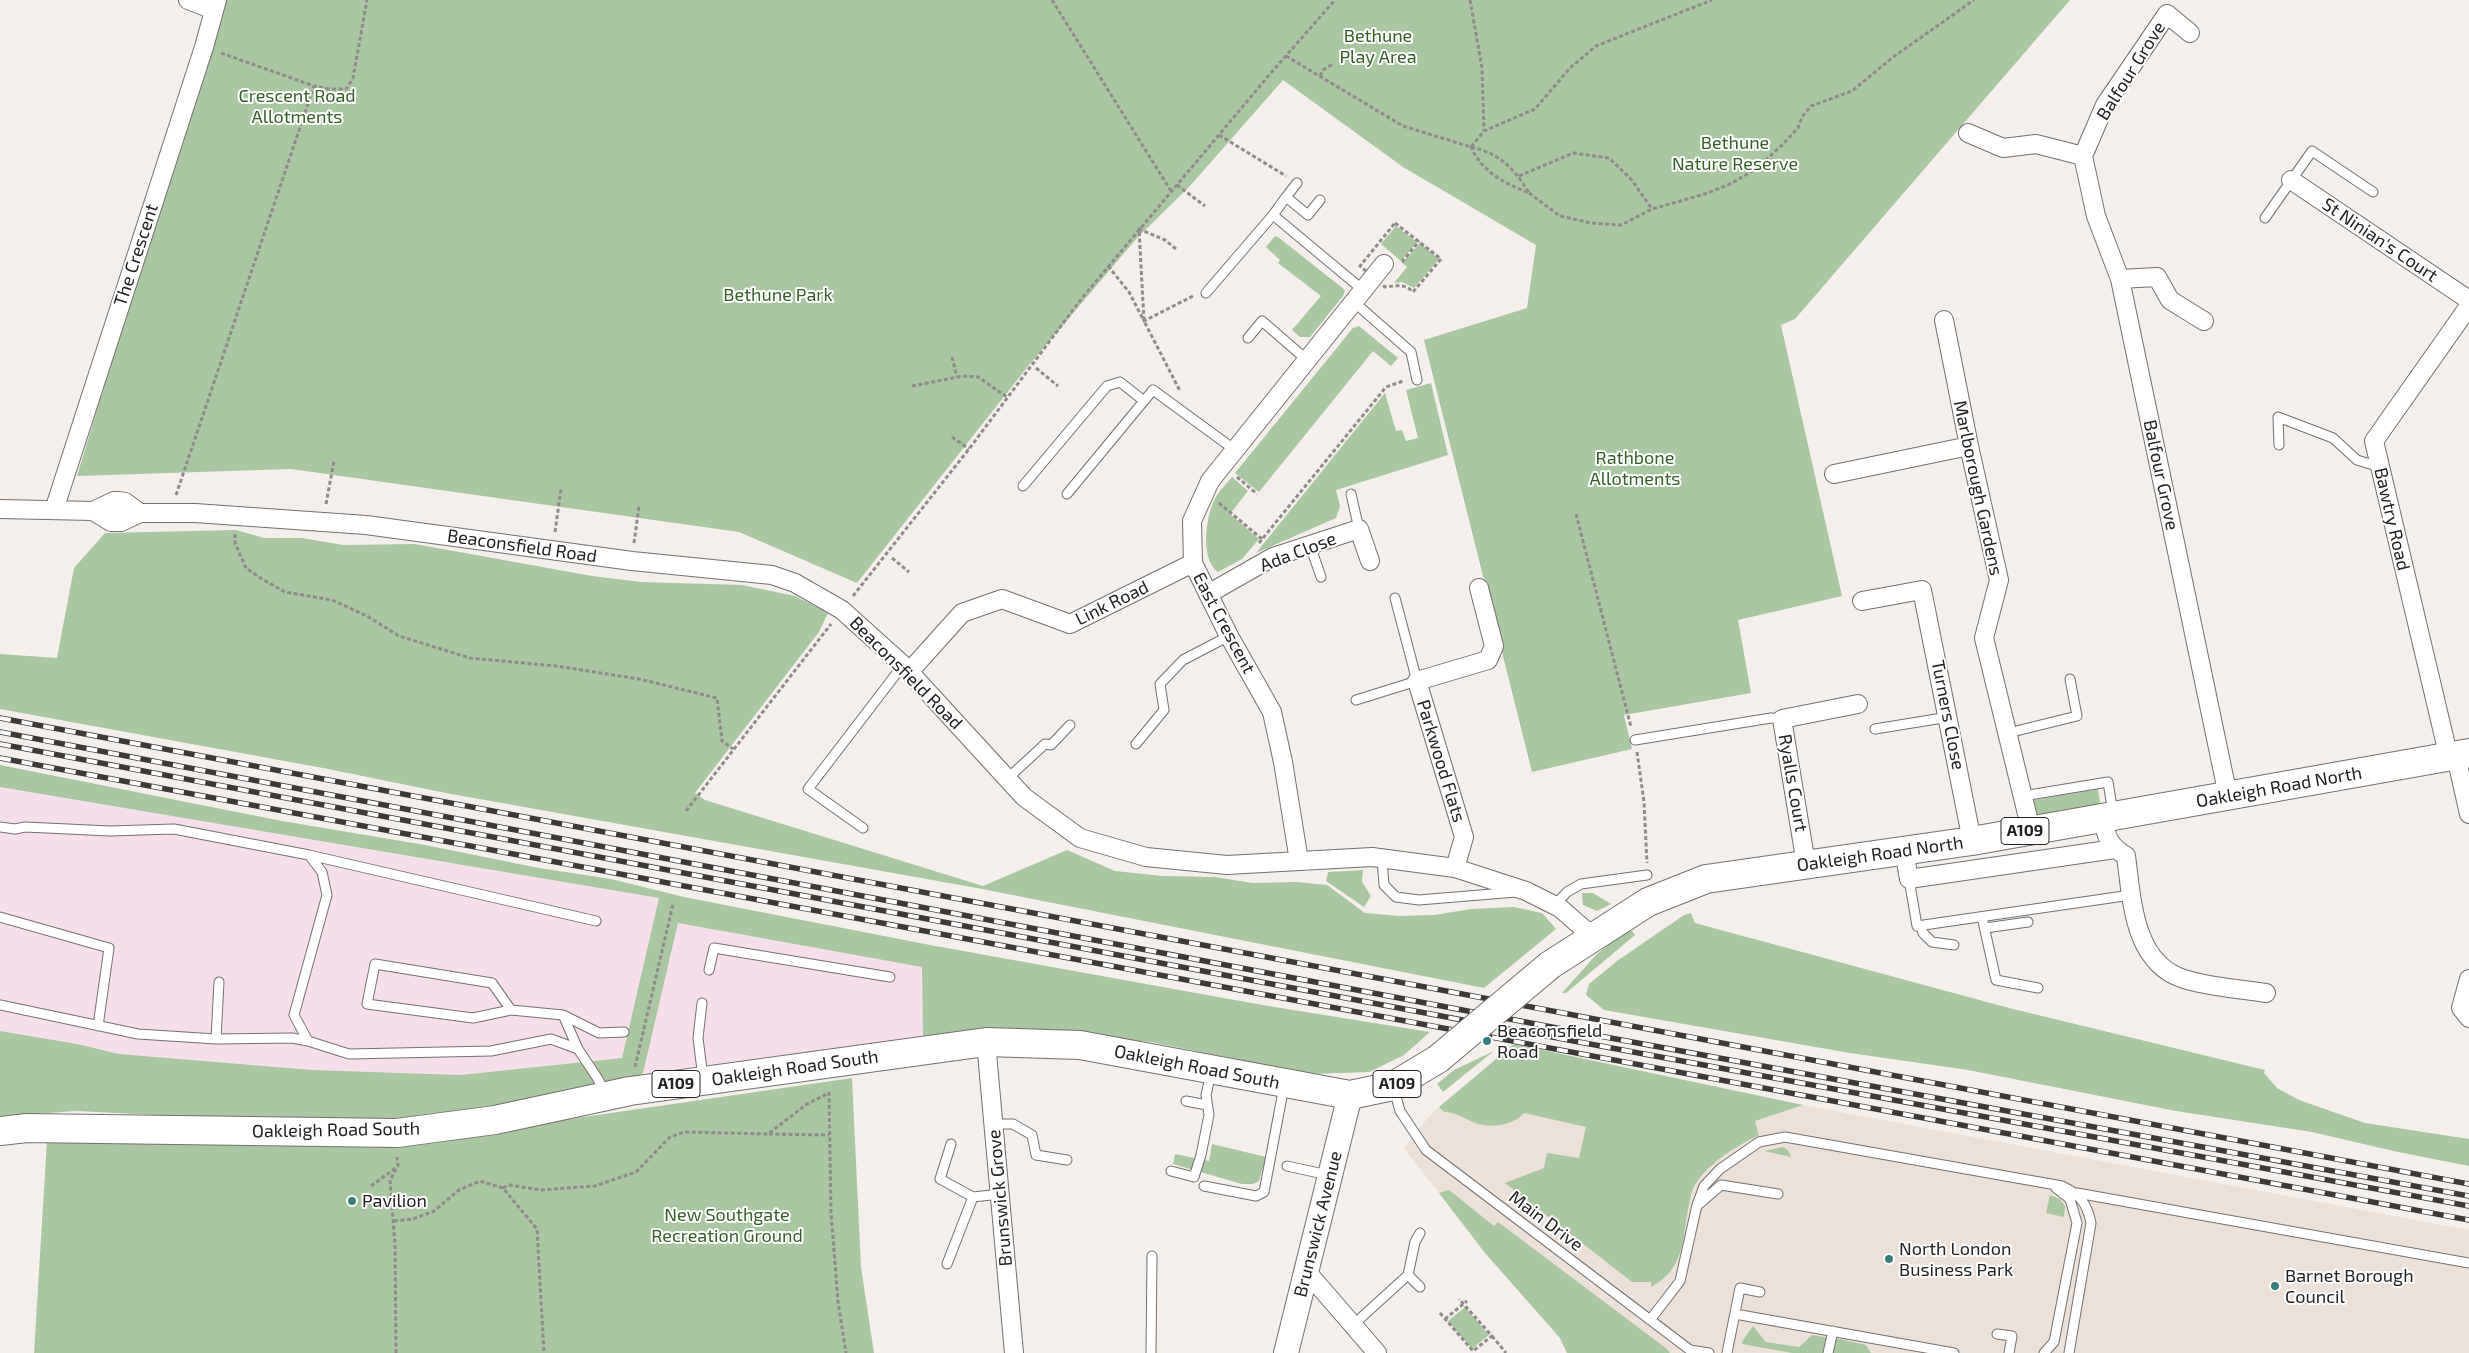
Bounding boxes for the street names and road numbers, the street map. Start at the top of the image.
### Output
street label: Balfour Grove [2092,18,2170,124]
street label: St Ninian's Court [2318,193,2442,287]
street label: The Crescent [109,201,163,309]
street label: Marlborough Gardens [1949,398,2007,578]
street label: Balfour Grove [2139,418,2183,532]
street label: Bawtry Road [2370,465,2414,573]
street label: Beaconsfield Road [446,525,598,567]
street label: Ada Close [1257,528,1339,576]
street label: East Crescent [1188,569,1260,677]
street label: Link Road [1072,576,1152,630]
street label: Beaconsfield Road [845,612,967,734]
street label: Turners Close [1927,658,1969,772]
street label: Parkwood Flats [1412,697,1470,825]
street label: Ryalls Court [1774,732,1812,834]
street label: Oakleigh Road North [2194,762,2364,812]
road number: A109 [2001,818,2049,844]
street label: Oakleigh Road North [1795,832,1965,876]
street label: Oakleigh Road South [1112,1040,1282,1094]
street label: Oakleigh Road South [710,1046,880,1090]
road number: A109 [652,1070,700,1098]
road number: A109 [1373,1070,1421,1098]
street label: Oakleigh Road South [252,1118,420,1142]
street label: Brunswick Grove [983,1129,1017,1267]
street label: Brunswick Avenue [1289,1149,1347,1299]
street label: Main Drive [1505,1186,1587,1256]

